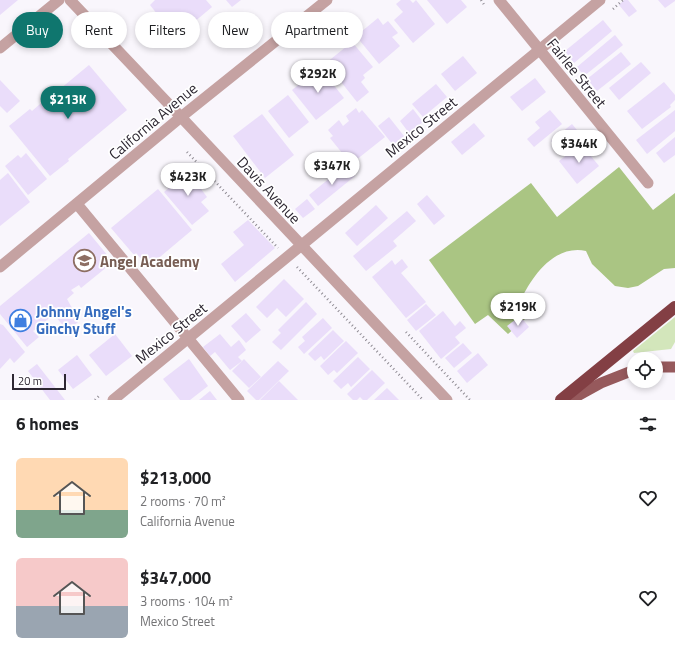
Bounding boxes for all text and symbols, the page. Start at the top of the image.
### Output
chip: Buy [12,12,63,48]
chip: Rent [71,12,127,48]
chip: Filters [135,12,200,48]
chip: New [208,12,263,48]
chip: Apartment [271,12,363,48]
street label: Fairlee Street [542,33,613,113]
pin: $292K [290,60,346,94]
text: $292K [300,63,336,83]
street label: California Avenue [104,77,202,165]
pin: $213K [40,86,96,120]
text: $213K [50,89,86,109]
street label: Mexico Street [380,90,462,163]
pin: $344K [551,130,607,164]
text: $344K [561,133,597,153]
street label: Davis Avenue [232,151,306,229]
pin: $347K [304,152,360,186]
text: $347K [314,155,350,175]
pin: $423K [160,163,216,197]
text: $423K [170,166,206,186]
school or university icon: Angel Academy [72,248,98,274]
place label: Angel Academy [100,250,200,273]
pin: $219K [490,293,546,327]
street label: Mexico Street [130,296,212,369]
text: $219K [500,296,536,316]
place label: Johnny Angel's Ginchy Stuff [36,300,132,340]
shop icon: Johnny Angel's Ginchy Stuff [7,307,33,333]
map controls [627,352,663,388]
button: locate [627,352,663,388]
scale bar [12,372,66,391]
text: 20 m [18,373,42,389]
text: 6 homes [16,411,79,437]
icon: filters [637,413,659,435]
text: $213,000 [140,465,211,491]
icon: home [48,474,96,522]
icon: heart [637,487,659,509]
text: 2 rooms · 70 m² [140,491,226,511]
text: California Avenue [140,511,235,531]
text: $347,000 [140,565,211,591]
icon: home [48,574,96,622]
icon: heart [637,587,659,609]
text: 3 rooms · 104 m² [140,591,233,611]
text: Mexico Street [140,611,215,631]

